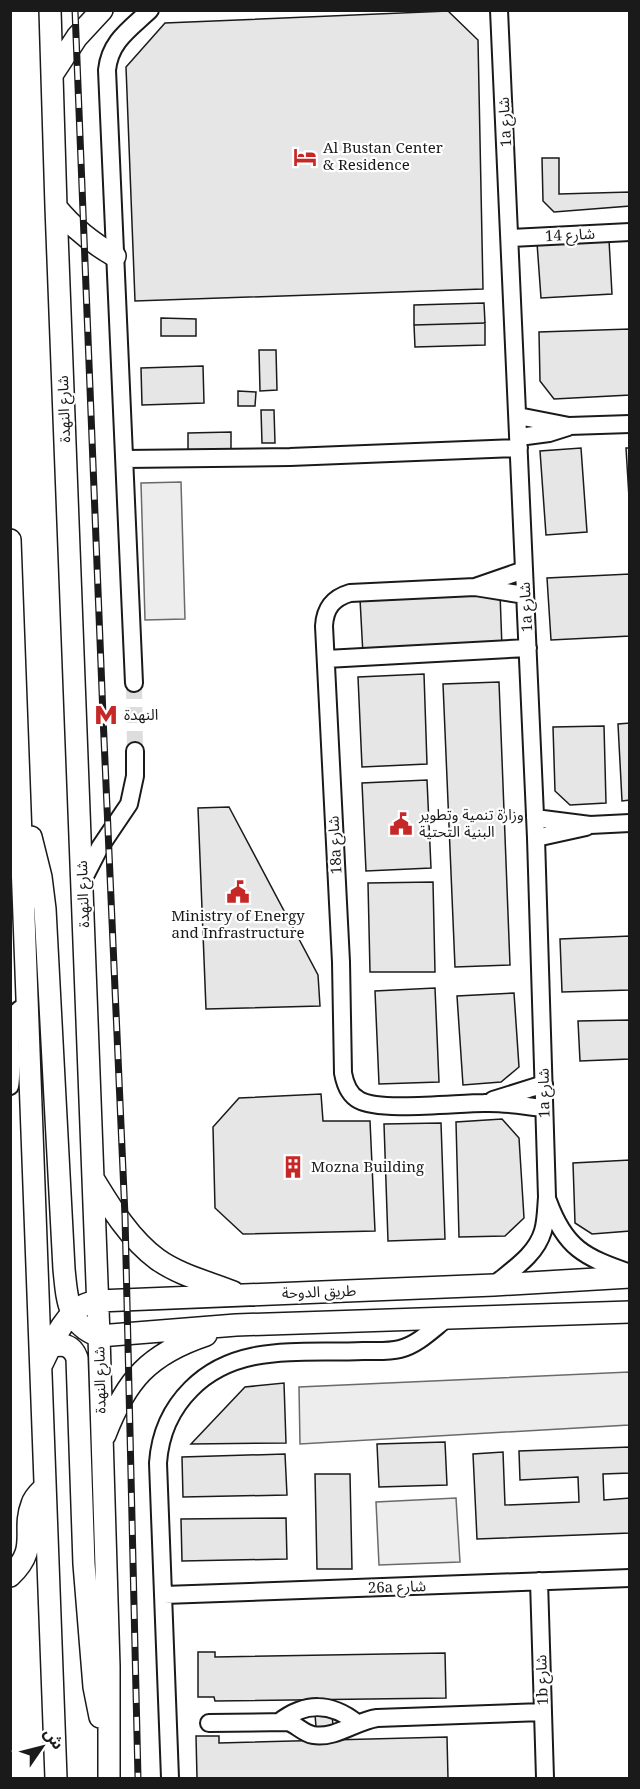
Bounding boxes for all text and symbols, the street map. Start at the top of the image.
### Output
street label: 1a شارع [493,96,518,148]
place label: Al Bustan Center & Residence [323,137,443,174]
hotel icon: Al Bustan Center & Residence [292,144,318,170]
street label: شارع 14 [544,223,596,248]
street label: شارع النهدة [52,375,77,443]
street label: 1a شارع [514,581,539,633]
metro station icon: النهدة [93,702,119,728]
place label: النهدة [124,704,158,724]
place label: وزارة تنمية وتطوير البنية التحتية [418,804,524,841]
public building icon: وزارة تنمية وتطوير البنية التحتية [388,811,414,837]
street label: 18a شارع [322,815,349,875]
street label: شارع النهدة [71,860,96,928]
public building icon: Ministry of Energy and Infrastructure [225,879,251,905]
place label: Ministry of Energy and Infrastructure [171,905,305,942]
street label: 1a شارع [533,1068,556,1118]
building icon: Mozna Building [280,1154,306,1180]
place label: Mozna Building [311,1156,424,1176]
street label: طريق الدوحة [281,1280,357,1303]
street label: شارع النهدة [88,1346,113,1414]
street label: 26a شارع [367,1575,427,1600]
street label: 1b شارع [530,1654,555,1706]
north arrow [12,1717,72,1777]
text: ش [39,1723,70,1754]

